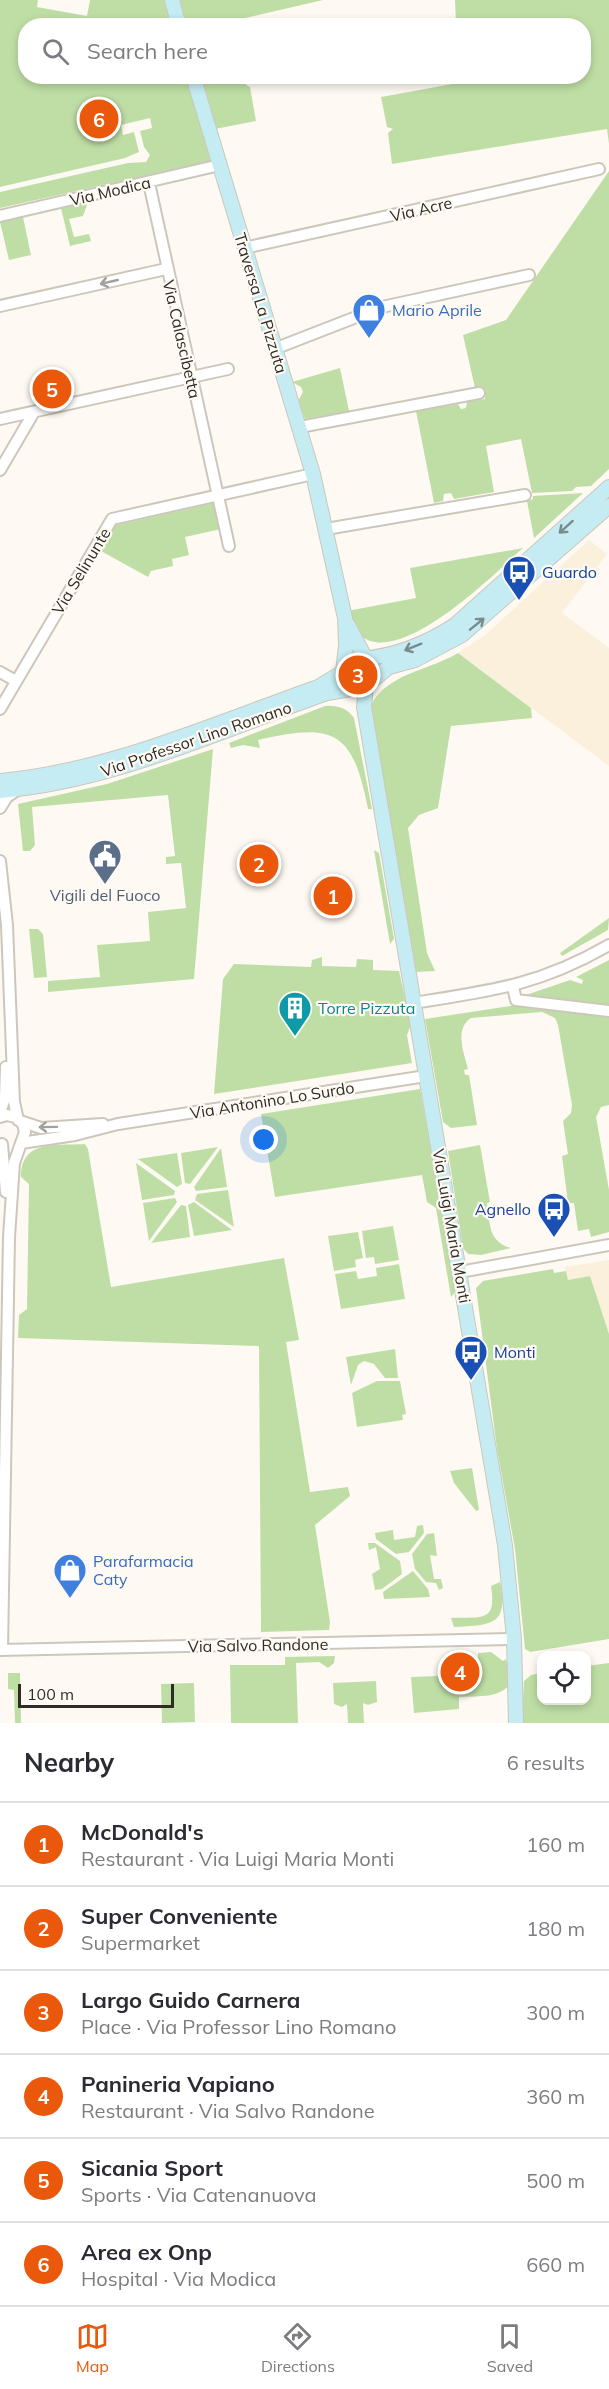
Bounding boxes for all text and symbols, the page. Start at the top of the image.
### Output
search box [18,18,591,84]
icon: search [39,35,72,68]
text: Search here [87,37,208,65]
pin: 6 [80,96,118,142]
street label: Via Modica [68,172,152,210]
street label: Via Acre [388,192,454,226]
street label: Traversa La Pizzuta [230,230,292,376]
one-way arrow [100,276,119,288]
street label: Via Calascibetta [159,278,205,400]
shop icon: Mario Aprile [351,292,387,339]
place label: Mario Aprile [392,300,482,320]
pin: 5 [32,366,72,412]
one-way arrow [558,520,573,534]
street label: Via Selinunte [47,524,115,618]
bus stop icon: Guardo [501,554,537,601]
place label: Guardo [542,562,597,582]
one-way arrow [469,617,485,630]
one-way arrow [405,642,423,653]
pin: 3 [338,652,378,698]
street label: Via Professor Lino Romano [98,697,294,781]
public building icon: Vigili del Fuoco [87,838,123,885]
pin: 2 [240,842,278,886]
pin: 1 [314,874,352,918]
place label: Vigili del Fuoco [50,885,160,905]
building icon: Torre Pizzuta [277,990,313,1037]
place label: Torre Pizzuta [318,998,415,1018]
street label: Via Antonino Lo Surdo [188,1077,356,1123]
one-way arrow [38,1121,58,1133]
your location [249,1125,278,1154]
street label: Via Luigi Maria Monti [429,1147,475,1305]
bus stop icon: Agnello [536,1191,572,1238]
place label: Agnello [475,1199,531,1219]
bus stop icon: Monti [453,1334,489,1381]
place label: Monti [494,1342,536,1362]
place label: Parafarmacia Caty [93,1551,194,1589]
shop icon: Parafarmacia Caty [52,1552,88,1599]
street label: Via Salvo Randone [188,1634,328,1656]
pin: 4 [440,1650,480,1694]
map controls [537,1651,591,1705]
button: locate [537,1651,591,1705]
scale bar [18,1681,174,1708]
text: 100 m [27,1684,74,1704]
text: Nearby [24,1746,114,1779]
text: 6 results [507,1750,585,1775]
text: McDonald's [81,1818,204,1846]
text: 1 [38,1832,50,1857]
text: 160 m [526,1832,585,1857]
text: Restaurant · Via Luigi Maria Monti [81,1846,394,1871]
text: Super Conveniente [81,1902,278,1930]
text: 2 [38,1916,50,1941]
text: 180 m [526,1916,585,1941]
text: Supermarket [81,1930,200,1955]
text: Largo Guido Carnera [81,1986,300,2014]
text: 3 [38,2000,50,2025]
text: 300 m [526,2000,585,2025]
text: Place · Via Professor Lino Romano [81,2014,396,2039]
text: Panineria Vapiano [81,2070,275,2098]
text: 4 [38,2084,50,2109]
text: 360 m [526,2084,585,2109]
text: Restaurant · Via Salvo Randone [81,2098,375,2123]
text: Sicania Sport [81,2154,223,2182]
text: 5 [38,2168,50,2193]
text: 500 m [526,2168,585,2193]
text: Sports · Via Catenanuova [81,2182,316,2207]
text: Area ex Onp [81,2238,212,2266]
text: 6 [38,2252,50,2277]
text: 660 m [526,2252,585,2277]
text: Hospital · Via Modica [81,2266,276,2291]
tab: Map [76,2320,109,2376]
tab: Directions [261,2320,335,2376]
tab: Saved [487,2320,533,2376]

